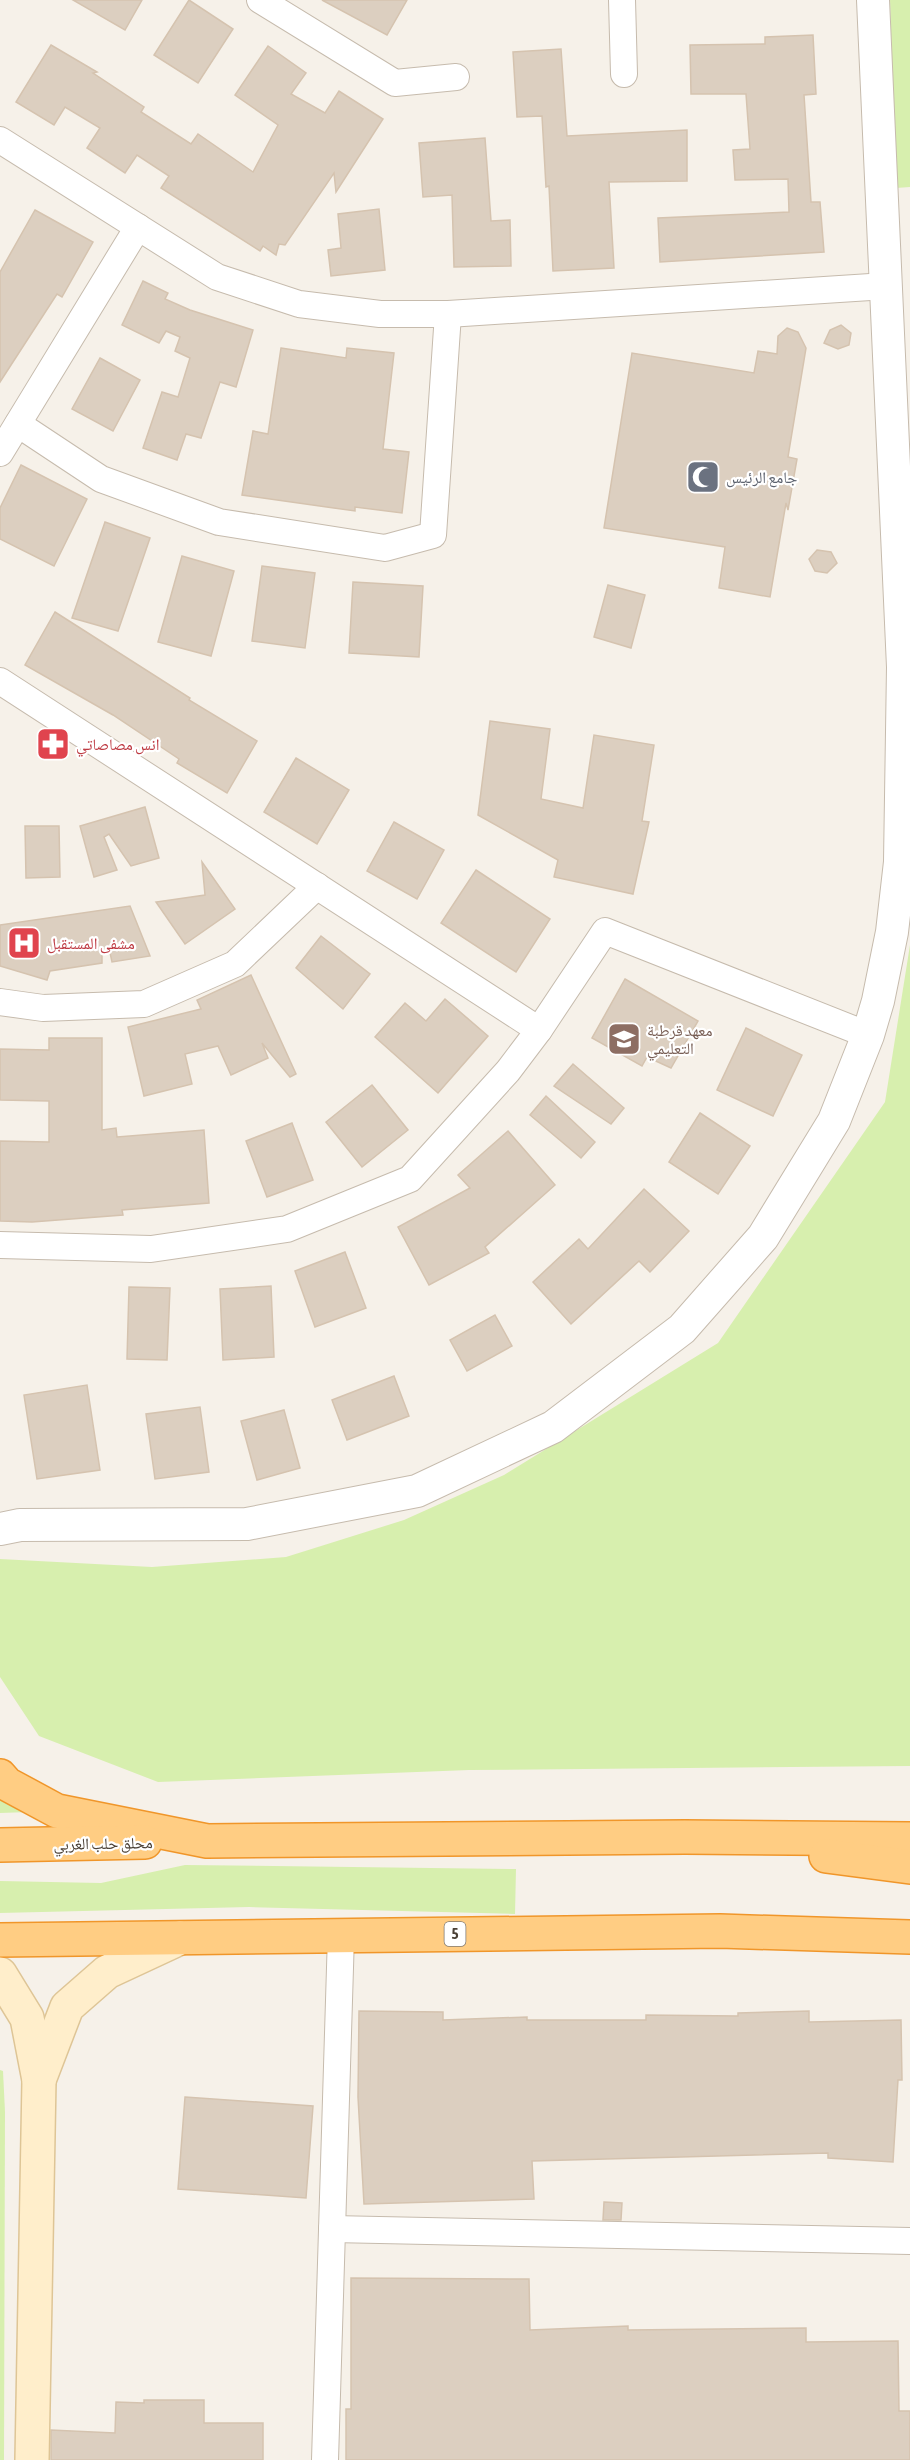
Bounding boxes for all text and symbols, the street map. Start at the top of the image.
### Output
mosque icon: جامع الرئيس [685,459,721,495]
place label: جامع الرئيس [726,468,797,488]
pharmacy icon: انس مصاصاتي [35,726,71,762]
place label: انس مصاصاتي [76,735,160,757]
hospital icon: مشفى المستقبل [6,925,42,961]
place label: مشفى المستقبل [47,934,135,954]
school or university icon: معهد قرطبة التعليمي [606,1021,642,1057]
place label: معهد قرطبة التعليمي [647,1021,712,1061]
street label: محلق حلب الغربي [53,1833,153,1857]
road number: 5 [444,1922,466,1946]

